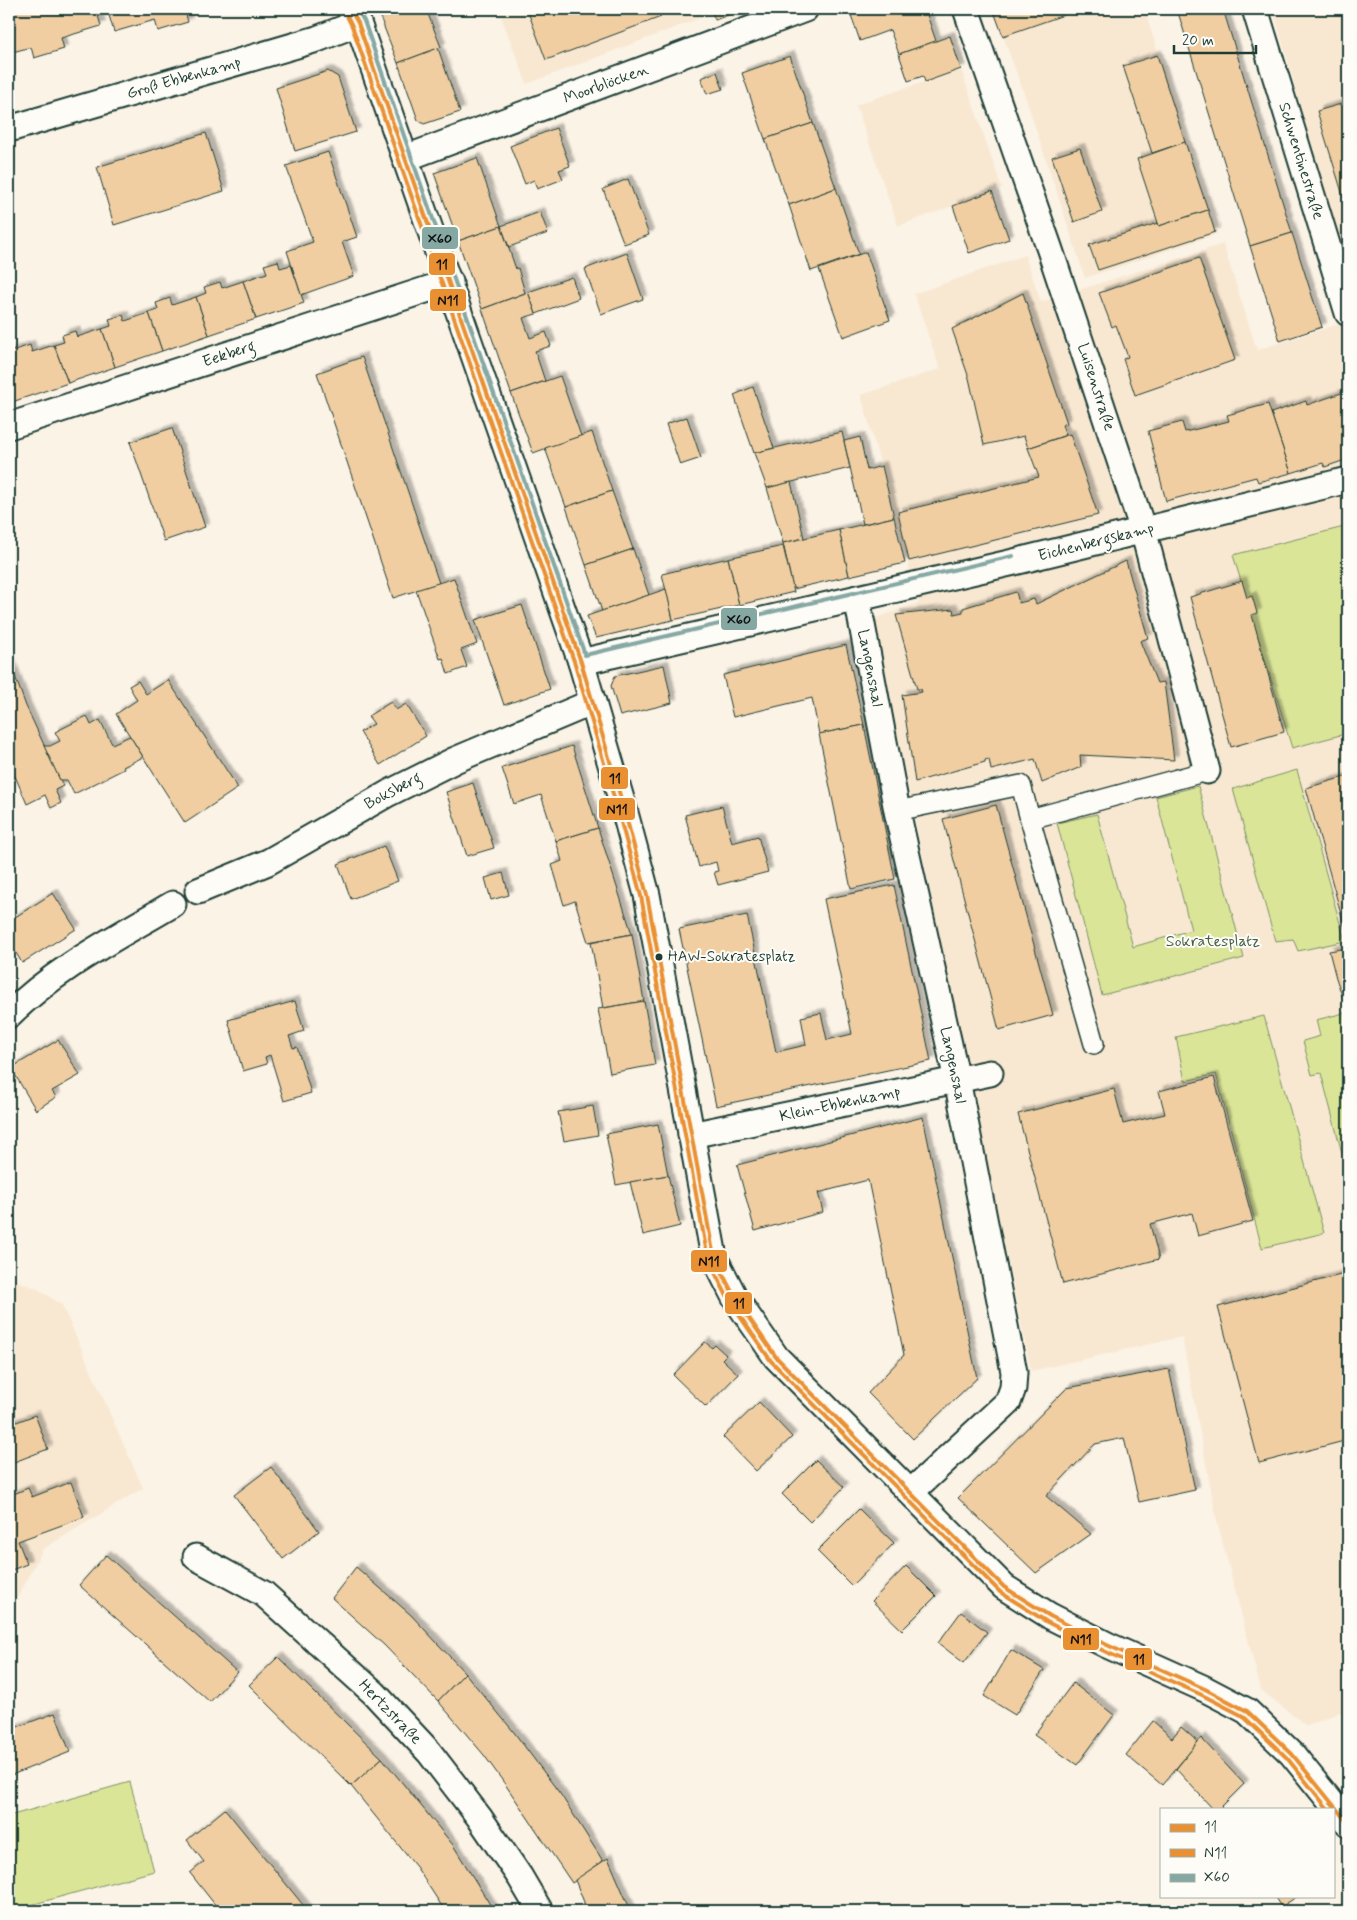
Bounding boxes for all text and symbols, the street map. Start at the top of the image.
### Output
scale bar [1174,22,1257,54]
text: 20 m [1182,31,1214,51]
street label: Groß Ebbenkamp [124,52,244,104]
street label: Moorblöcken [561,59,652,109]
street label: Schwentinestraße [1273,100,1329,222]
line badge: X60 [421,226,459,250]
text: X60 [428,230,452,248]
line badge: 11 [428,252,456,276]
text: 11 [436,256,448,274]
line badge: N11 [429,288,467,312]
text: N11 [437,292,459,310]
street label: Eekberg [200,336,258,373]
street label: Luisenstraße [1072,341,1120,433]
street label: Eichenbergskamp [1036,517,1156,568]
line badge: X60 [720,607,758,631]
text: X60 [727,611,751,629]
street label: Langensaal [851,628,888,709]
line badge: 11 [600,766,629,790]
street label: Boksberg [361,767,426,816]
text: 11 [609,770,621,788]
line badge: N11 [598,797,636,821]
text: N11 [606,801,628,819]
park label: Sokratesplatz [1166,931,1260,952]
place label: HAW-Sokratesplatz [668,947,796,967]
marker: HAW-Sokratesplatz [654,952,664,962]
street label: Langensaal [934,1025,971,1106]
street label: Klein-Ebbenkamp [778,1081,902,1127]
line badge: N11 [690,1249,728,1273]
text: N11 [698,1253,720,1271]
line badge: 11 [724,1291,753,1315]
text: 11 [733,1295,745,1313]
line badge: N11 [1062,1627,1100,1651]
text: N11 [1070,1631,1092,1649]
line badge: 11 [1124,1647,1153,1671]
text: 11 [1133,1651,1145,1669]
street label: Hertzstraße [354,1675,426,1749]
legend [1160,1808,1334,1898]
text: 11 [1204,1818,1217,1838]
text: N11 [1204,1844,1227,1864]
text: X60 [1204,1868,1230,1888]

